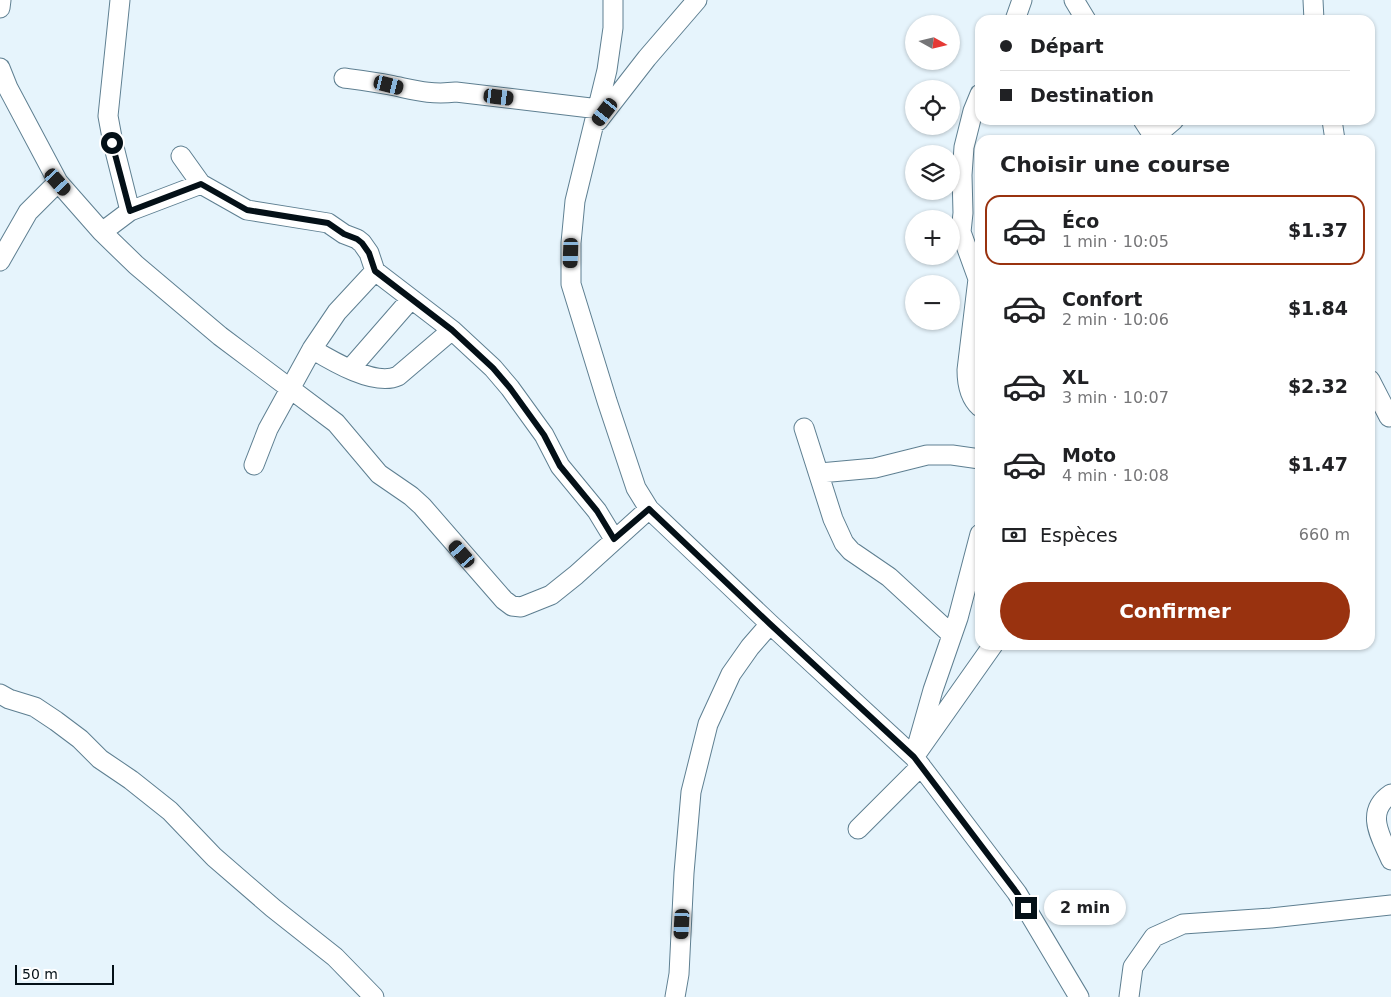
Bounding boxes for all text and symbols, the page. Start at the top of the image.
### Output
north arrow [905,15,960,70]
map controls [905,15,960,330]
text: Départ [1030,35,1104,57]
car [372,74,405,96]
button: locate [905,80,960,135]
text: Destination [1030,84,1154,106]
car [483,88,514,106]
car [589,96,620,128]
route start [101,132,123,154]
button: layers [905,145,960,200]
text: Choisir une course [1000,152,1230,177]
car [42,166,73,198]
icon: car [1002,208,1047,253]
button: + [905,210,960,265]
text: Éco [1062,210,1099,232]
text: $1.37 [1288,219,1348,241]
text: 1 min · 10:05 [1062,232,1169,251]
car [562,238,579,268]
button: − [905,275,960,330]
icon: car [1002,286,1047,331]
text: Confort [1062,288,1142,310]
text: $1.84 [1288,297,1348,319]
text: 2 min · 10:06 [1062,310,1169,329]
icon: car [1002,364,1047,409]
text: XL [1062,366,1089,388]
text: $2.32 [1288,375,1348,397]
text: 3 min · 10:07 [1062,388,1169,407]
icon: car [1002,442,1047,487]
text: Moto [1062,444,1116,466]
text: $1.47 [1288,453,1348,475]
text: 4 min · 10:08 [1062,466,1169,485]
icon: cash [1000,521,1028,549]
text: Espèces [1040,524,1118,546]
text: 660 m [1299,525,1350,544]
car [446,538,477,570]
button: Confirmer [1000,582,1350,640]
callout: 2 min [1044,890,1126,926]
route end [1015,897,1037,919]
text: 2 min [1060,898,1110,917]
car [673,909,690,939]
scale bar [15,962,114,985]
text: 50 m [22,966,58,982]

